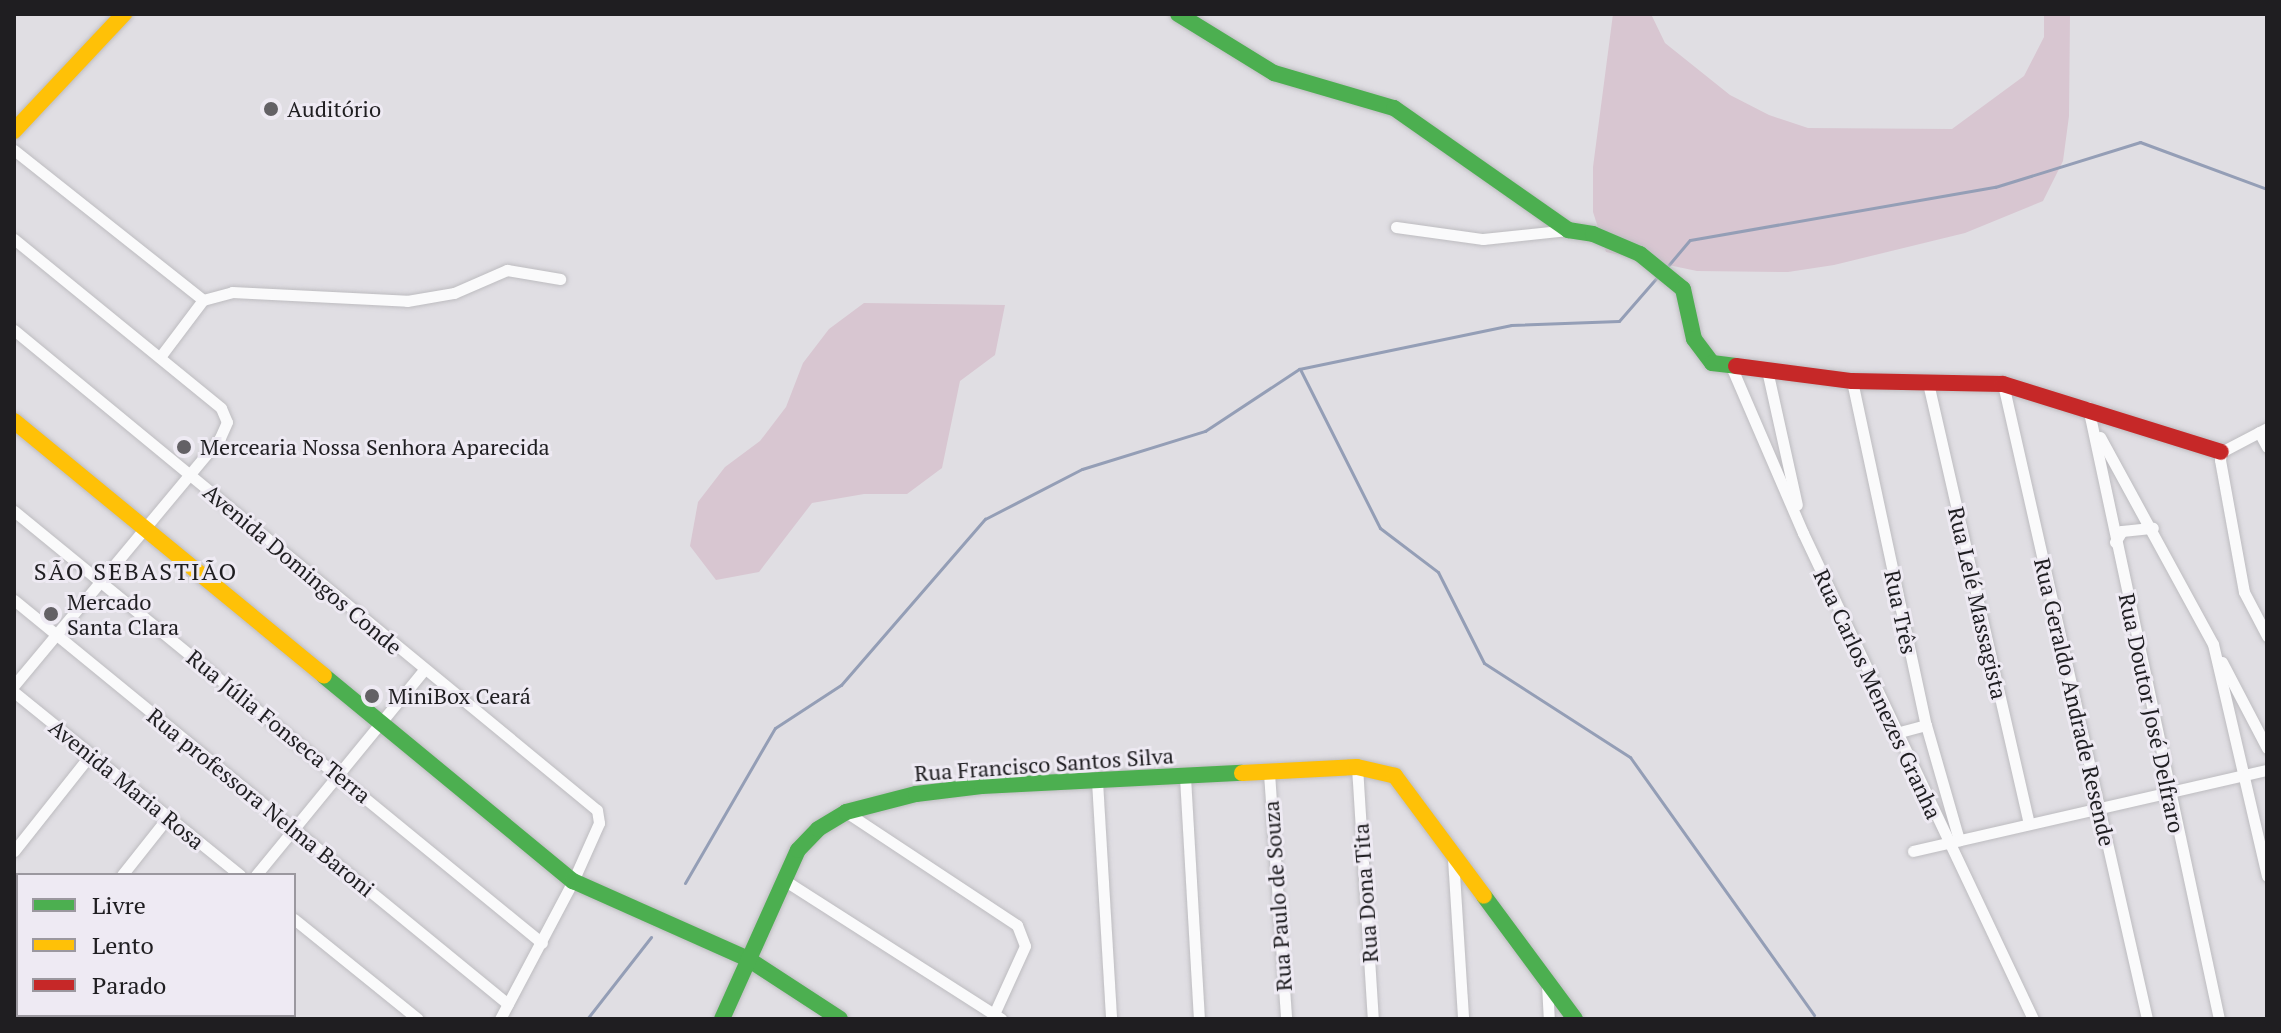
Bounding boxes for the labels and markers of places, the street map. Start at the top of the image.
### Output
place label: Auditório [287,96,381,122]
marker: Auditório [262,100,280,118]
place label: Mercearia Nossa Senhora Aparecida [200,434,550,460]
marker: Mercearia Nossa Senhora Aparecida [175,438,193,456]
place label: Mercado Santa Clara [67,588,179,640]
marker: Mercado Santa Clara [42,605,60,623]
place label: MiniBox Ceará [388,683,531,709]
marker: MiniBox Ceará [363,687,381,705]

